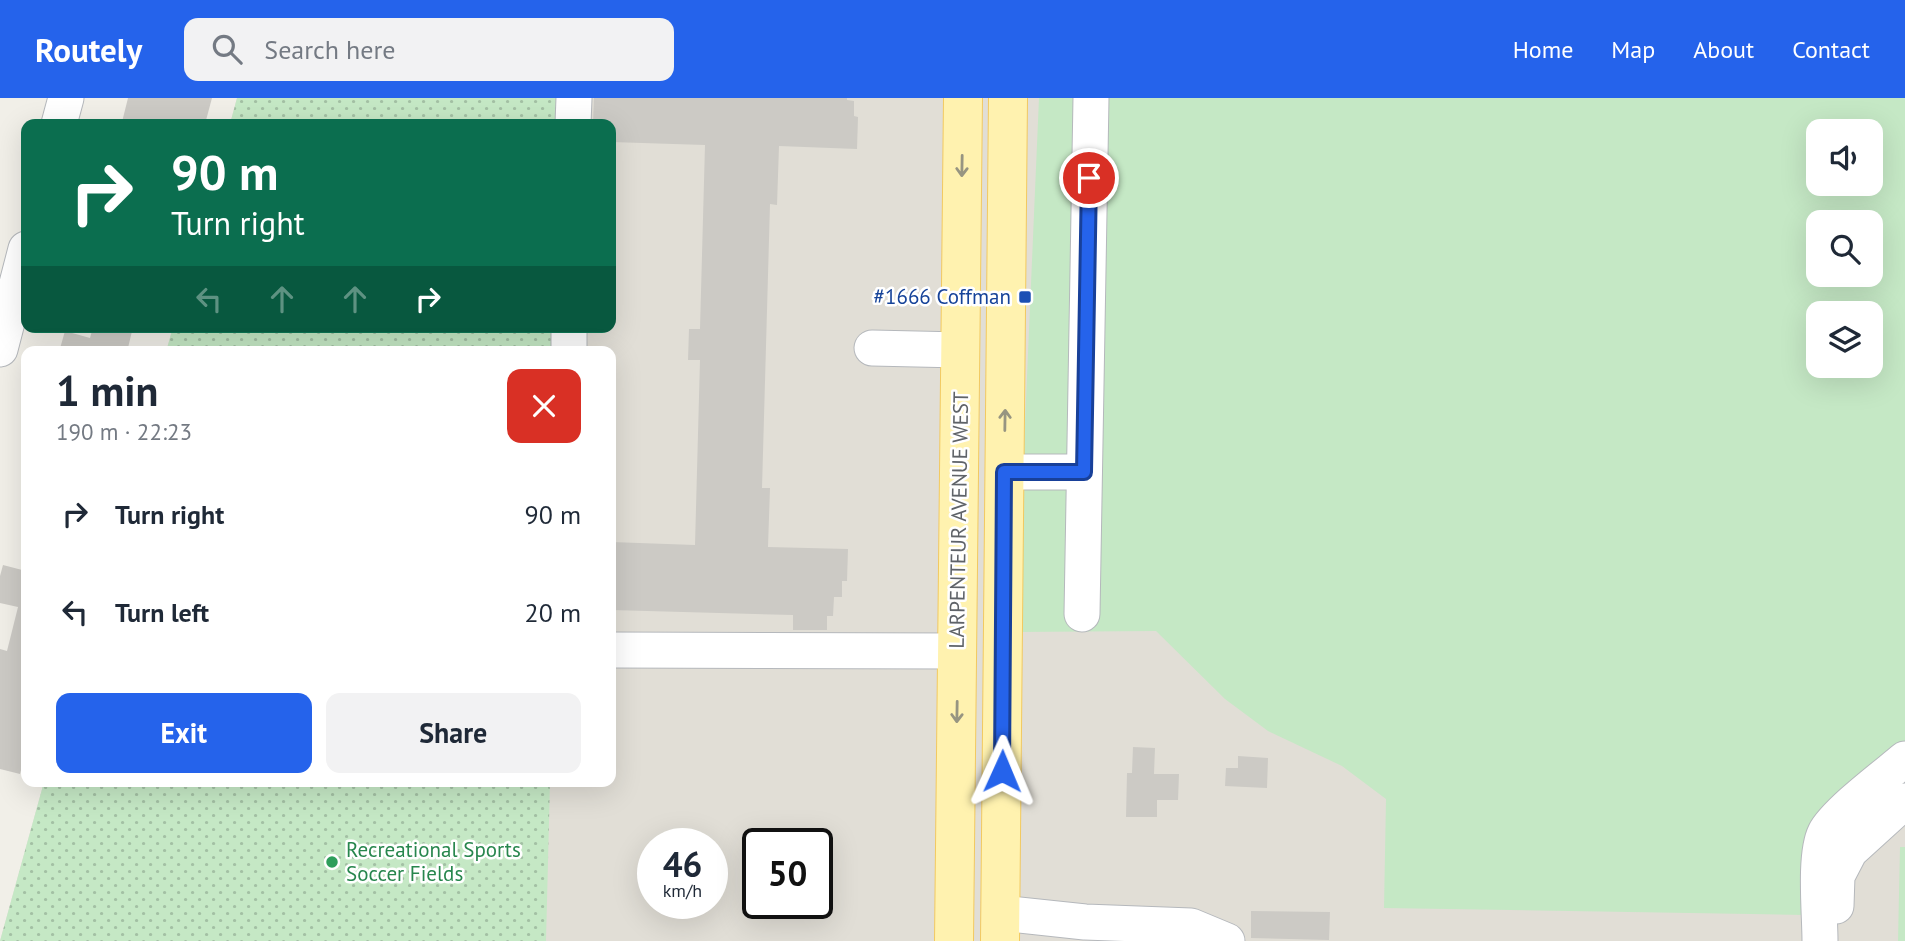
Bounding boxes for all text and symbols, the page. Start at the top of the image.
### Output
search box [184,18,674,81]
text: Routely [35,28,142,71]
icon: search [208,30,246,68]
text: Search here [264,33,395,66]
text: Home [1513,34,1573,65]
text: Map [1611,34,1655,65]
text: About [1693,34,1754,65]
text: Contact [1792,34,1870,65]
map controls [1806,119,1883,378]
button: sound [1806,119,1883,196]
text: 90 m [171,140,278,204]
icon: right [56,147,147,238]
pin [1059,148,1119,208]
one-way arrow [956,154,969,177]
icon: arrive [1070,159,1108,197]
text: Turn right [171,202,305,244]
button: search [1806,210,1883,287]
icon: left [190,280,228,318]
icon: ahead [263,280,301,318]
icon: ahead [336,280,374,318]
icon: right [409,280,447,318]
place label: #1666 Coffman [874,283,1011,310]
marker: #1666 Coffman [1017,289,1033,305]
button: layers [1806,301,1883,378]
text: 1 min [56,363,158,418]
button: close [507,369,581,443]
street label: LARPENTEUR AVENUE WEST [943,391,974,649]
one-way arrow [998,408,1012,431]
text: 190 m · 22:23 [56,417,192,446]
icon: right [56,495,94,533]
text: Turn right [115,498,224,531]
text: 90 m [525,498,581,531]
icon: left [56,593,94,631]
text: Turn left [115,596,209,629]
text: 20 m [525,596,581,629]
button: Exit [56,693,312,773]
button: Share [326,693,581,773]
one-way arrow [950,700,964,723]
position arrow [965,734,1039,808]
speed limit sign: 50 [742,828,833,919]
place label: Recreational Sports Soccer Fields [346,836,521,887]
text: 46 [663,841,702,887]
marker: Recreational Sports Soccer Fields [324,854,340,870]
text: km/h [663,879,702,902]

